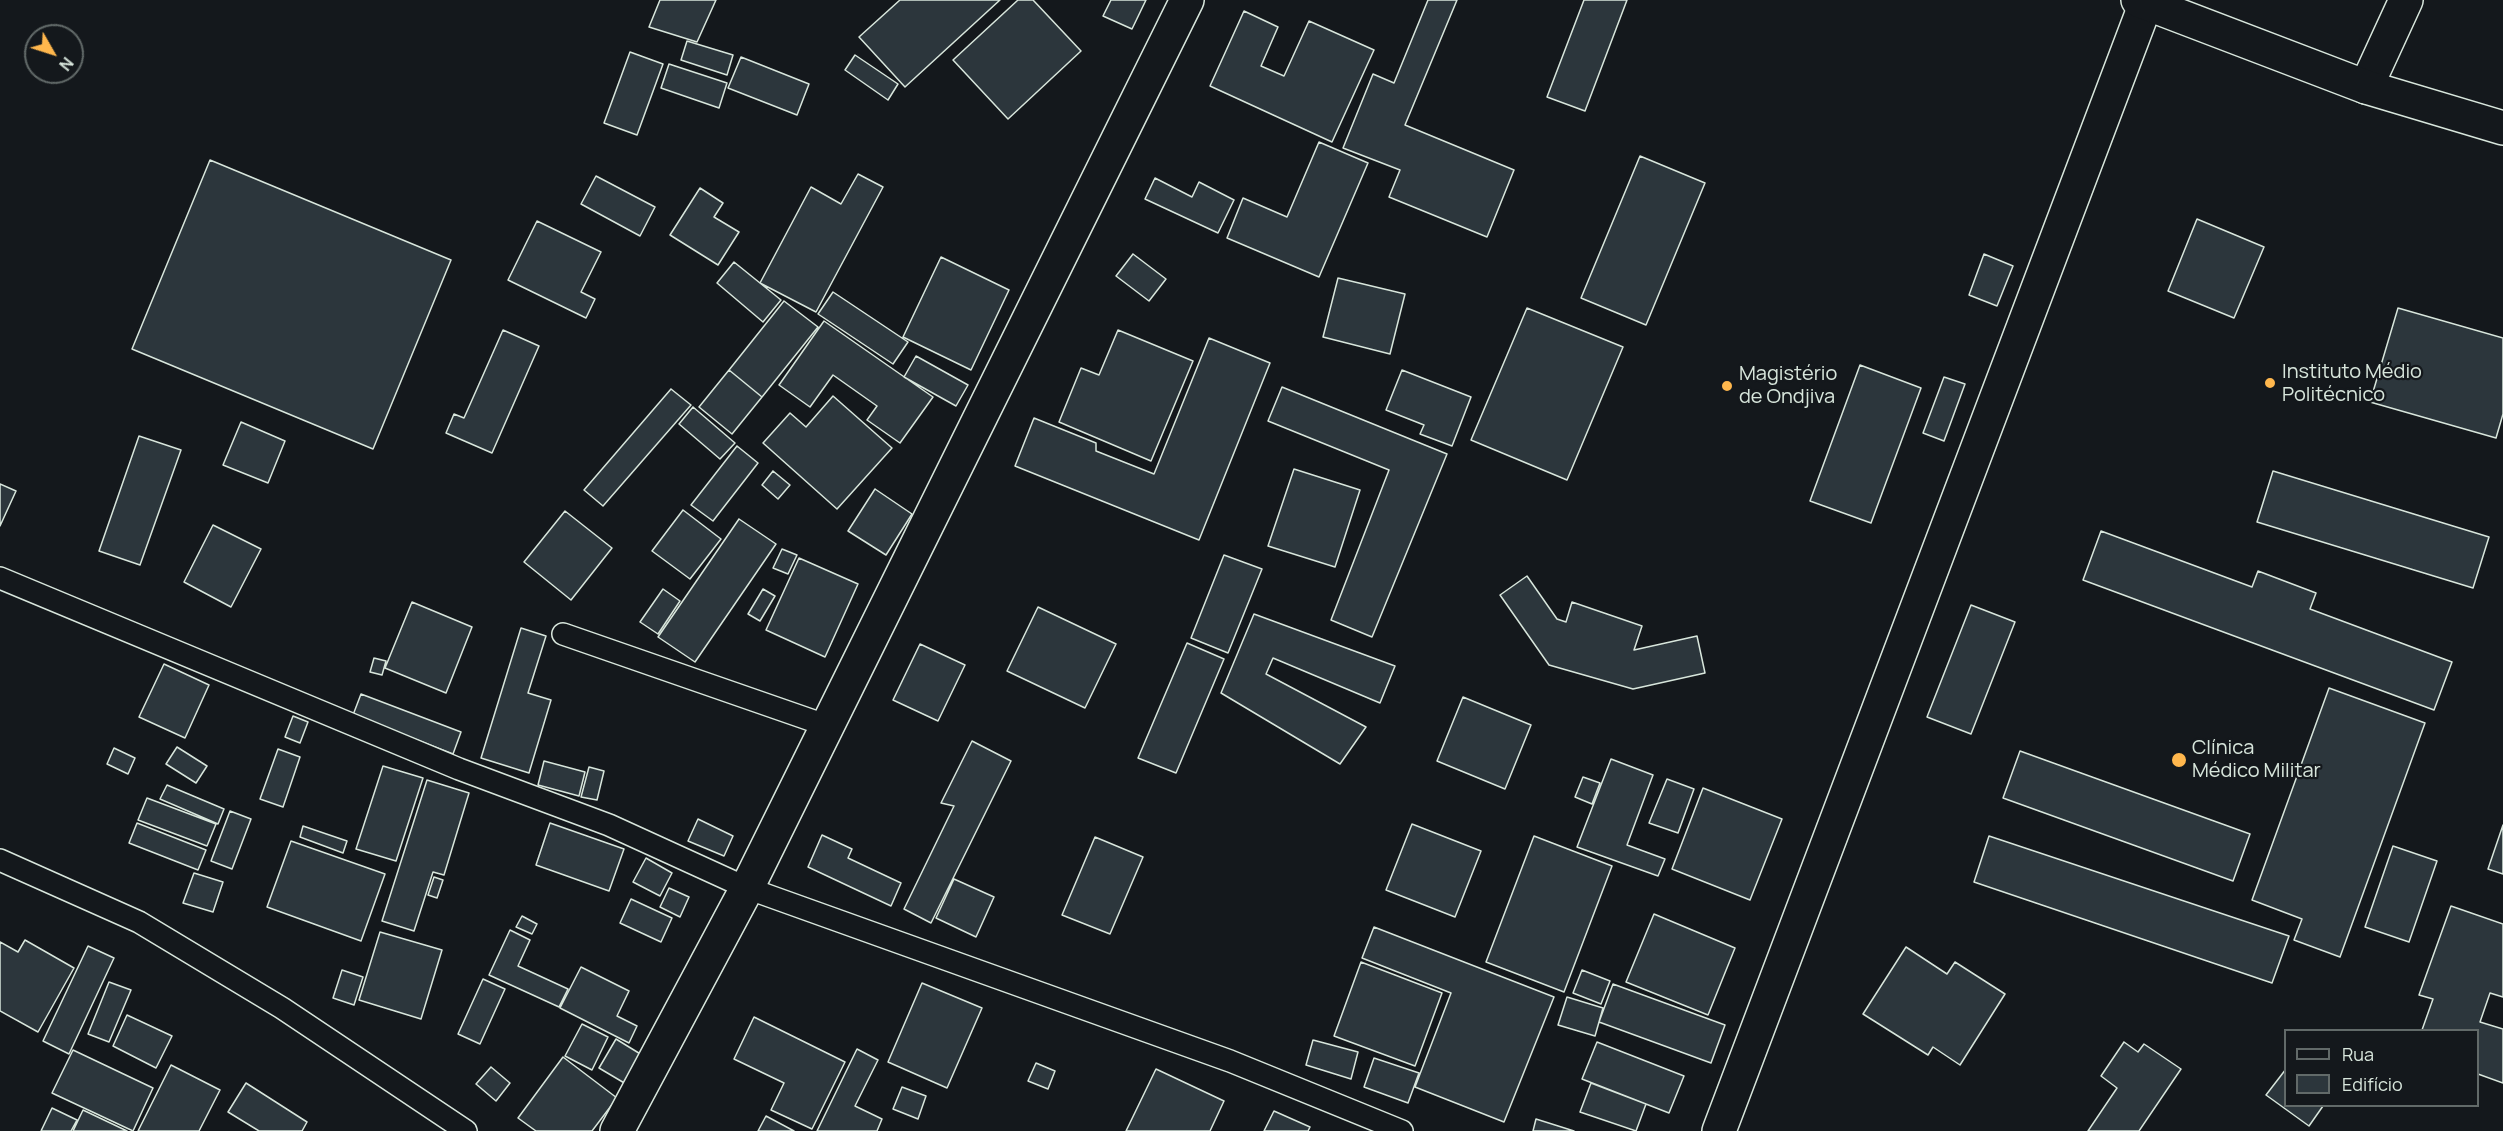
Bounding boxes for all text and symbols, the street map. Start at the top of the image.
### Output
north arrow [24,24,84,84]
text: N [54,53,79,75]
place label: Instituto Médio Politécnico [2282,360,2422,407]
place label: Magistério de Ondjiva [1739,362,1837,409]
marker: Instituto Médio Politécnico [2263,376,2277,390]
marker: Magistério de Ondjiva [1720,379,1734,393]
place label: Clínica Médico Militar [2192,736,2321,783]
marker: Clínica Médico Militar [2170,751,2188,769]
legend [2284,1029,2479,1107]
text: Rua [2342,1042,2374,1066]
text: Edifício [2342,1072,2403,1096]

